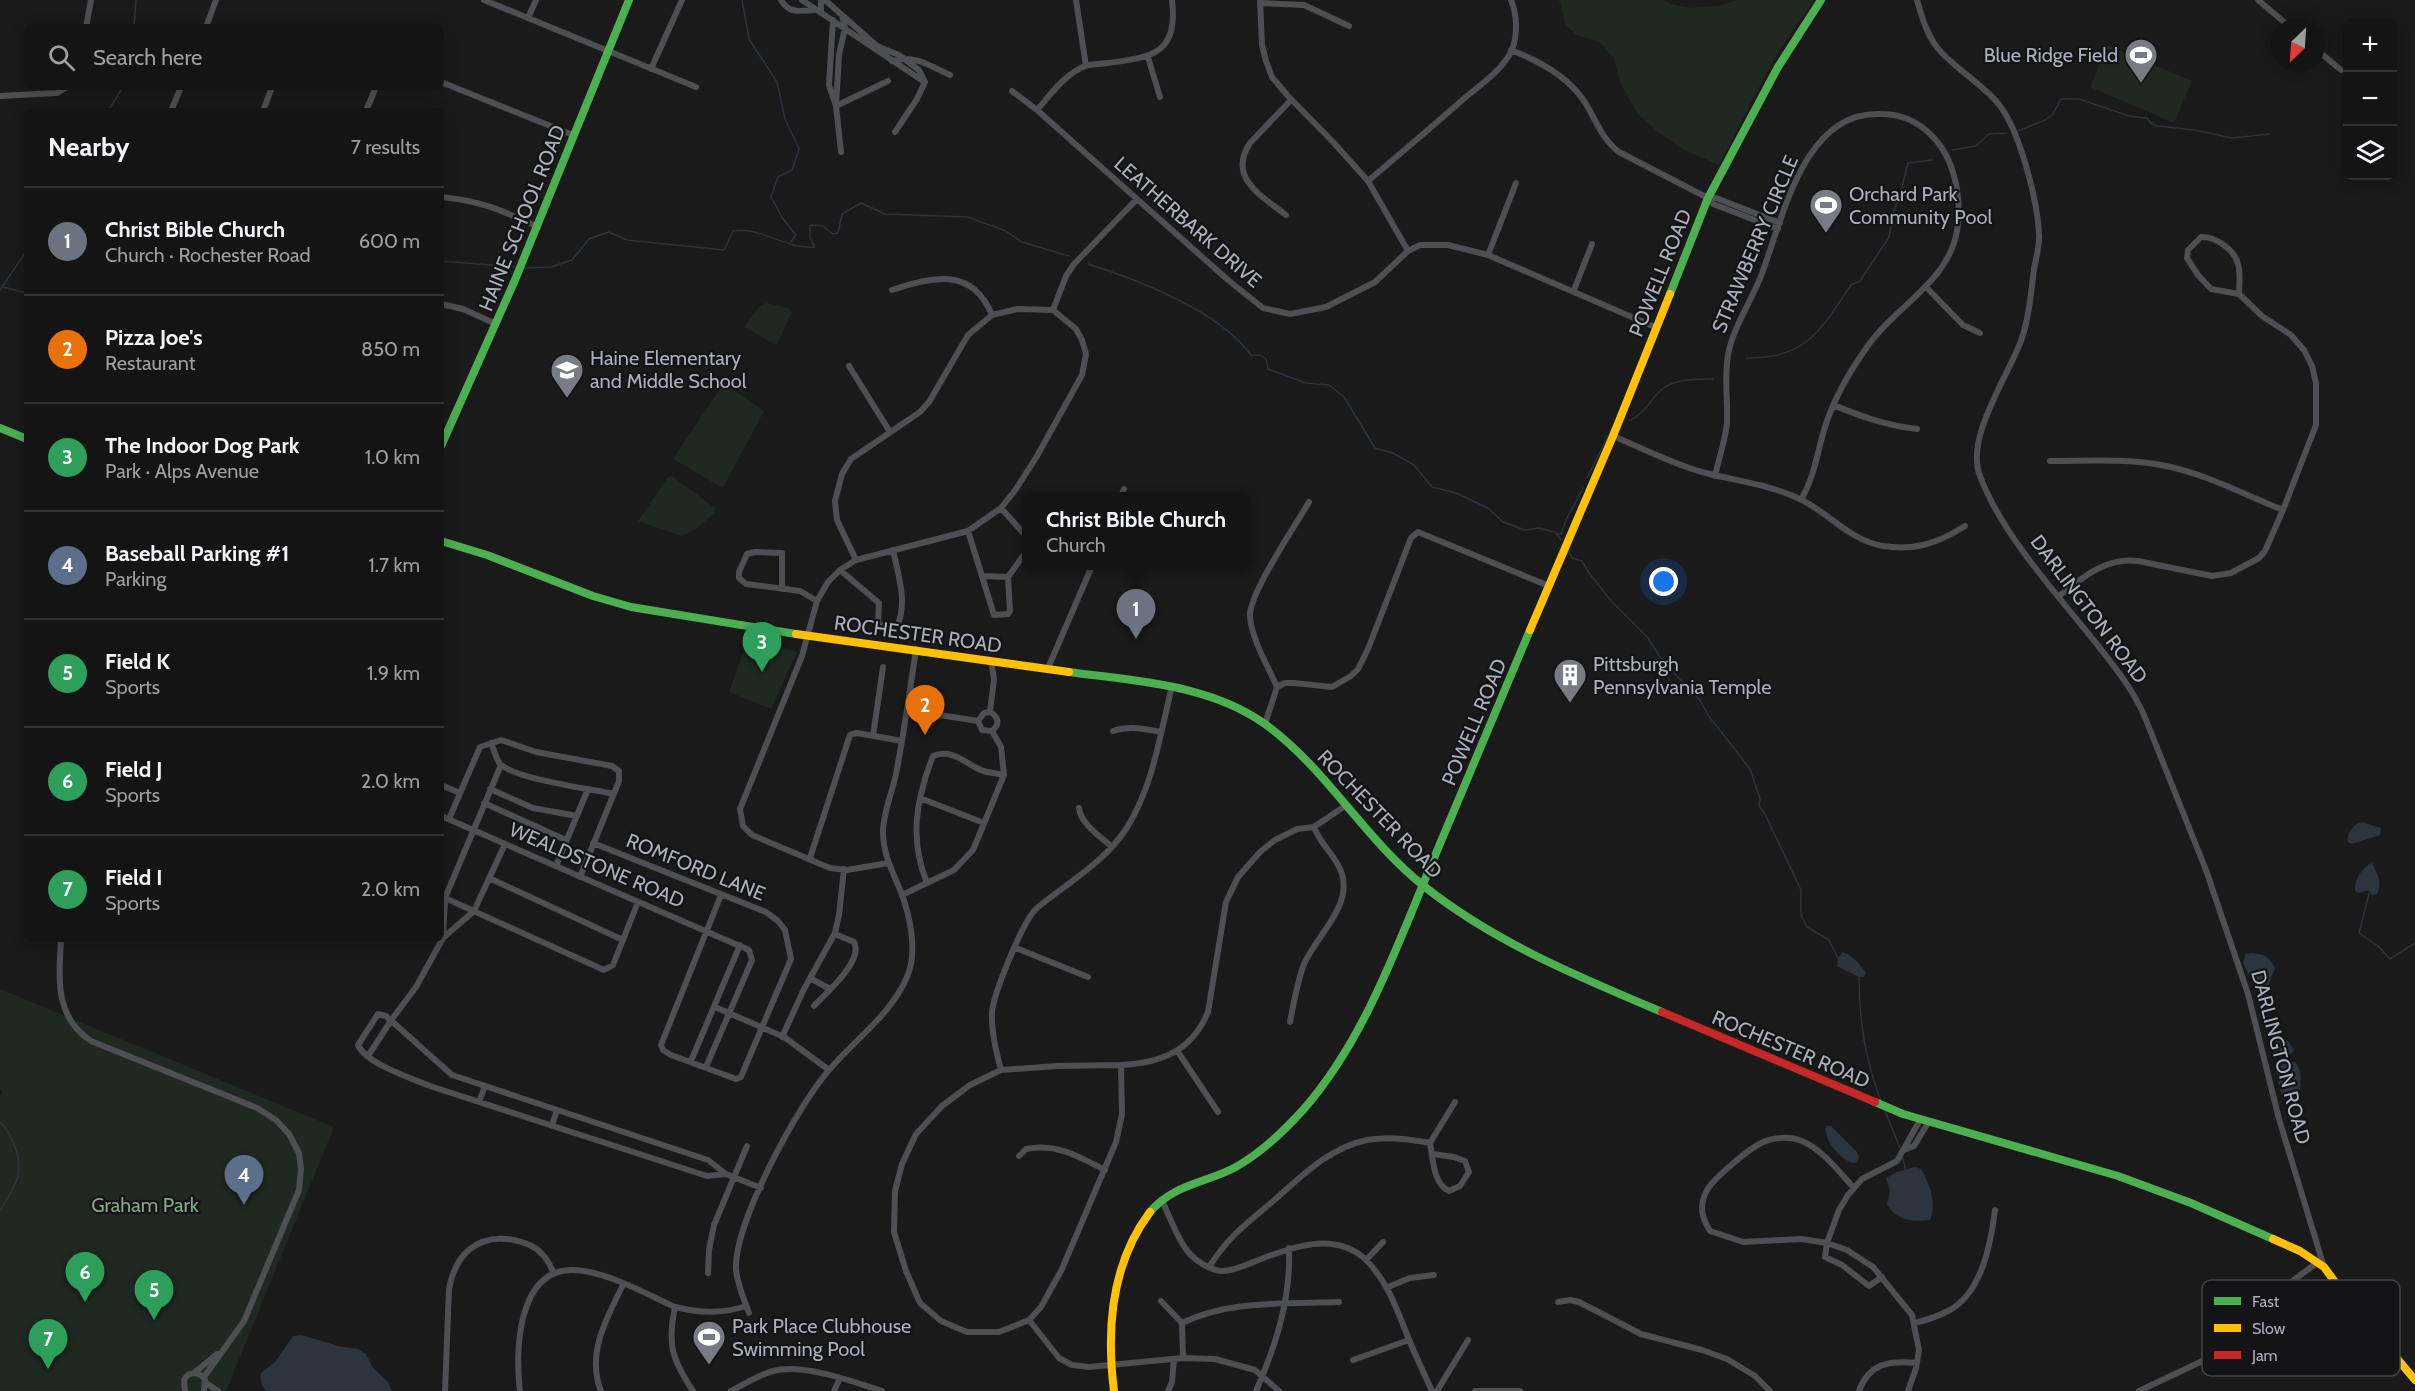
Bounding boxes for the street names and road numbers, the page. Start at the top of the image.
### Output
street label: HAINE SCHOOL ROAD [474,121,570,315]
street label: LEATHERBARK DRIVE [1109,151,1267,293]
street label: STRAWBERRY CIRCLE [1707,152,1803,336]
street label: POWELL ROAD [1624,206,1696,340]
street label: DARLINGTON ROAD [2025,530,2153,688]
street label: ROCHESTER ROAD [833,610,1003,658]
street label: POWELL ROAD [1437,655,1511,789]
street label: ROCHESTER ROAD [1313,745,1447,883]
street label: WEALDSTONE ROAD [506,817,688,913]
street label: ROMFORD LANE [623,828,769,906]
street label: DARLINGTON ROAD [2246,967,2316,1147]
street label: ROCHESTER ROAD [1708,1005,1874,1093]

